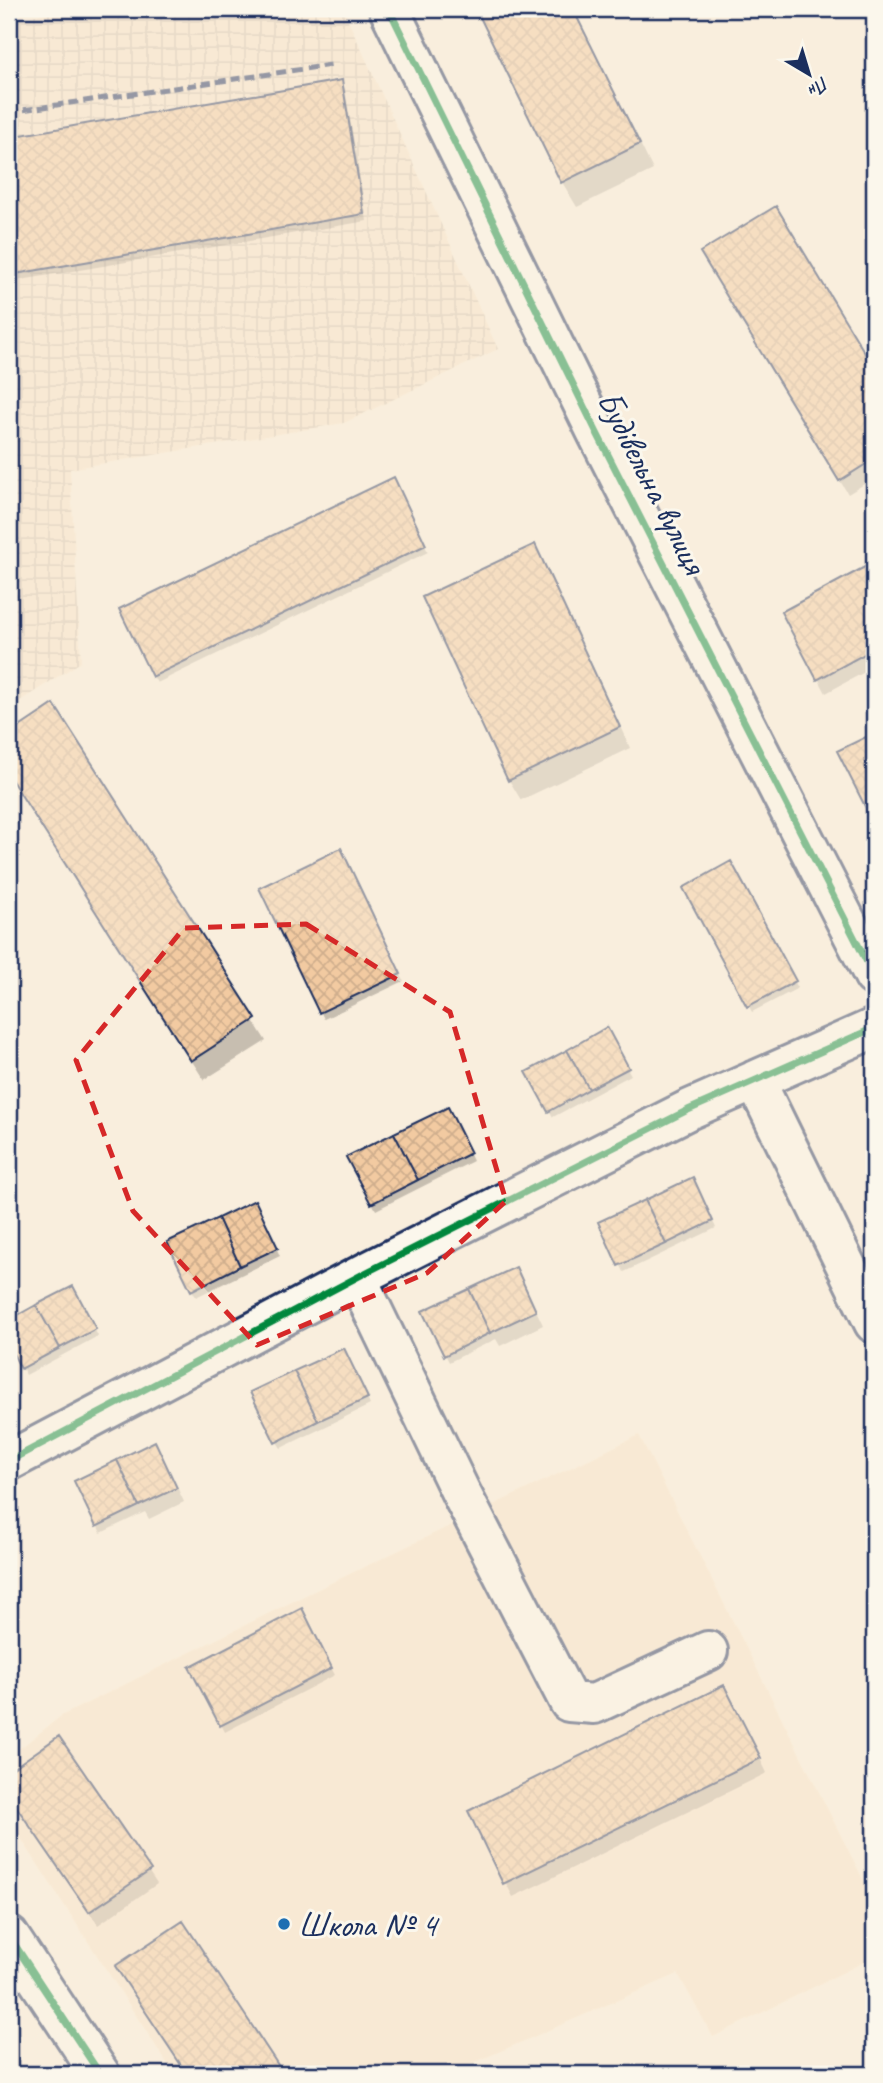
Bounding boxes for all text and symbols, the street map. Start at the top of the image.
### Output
north arrow [774,38,844,108]
text: Пн [802,71,834,103]
street label: Будівельна вулиця [587,383,718,583]
place label: Школа № 4 [298,1902,440,1947]
marker: Школа № 4 [276,1916,292,1932]

